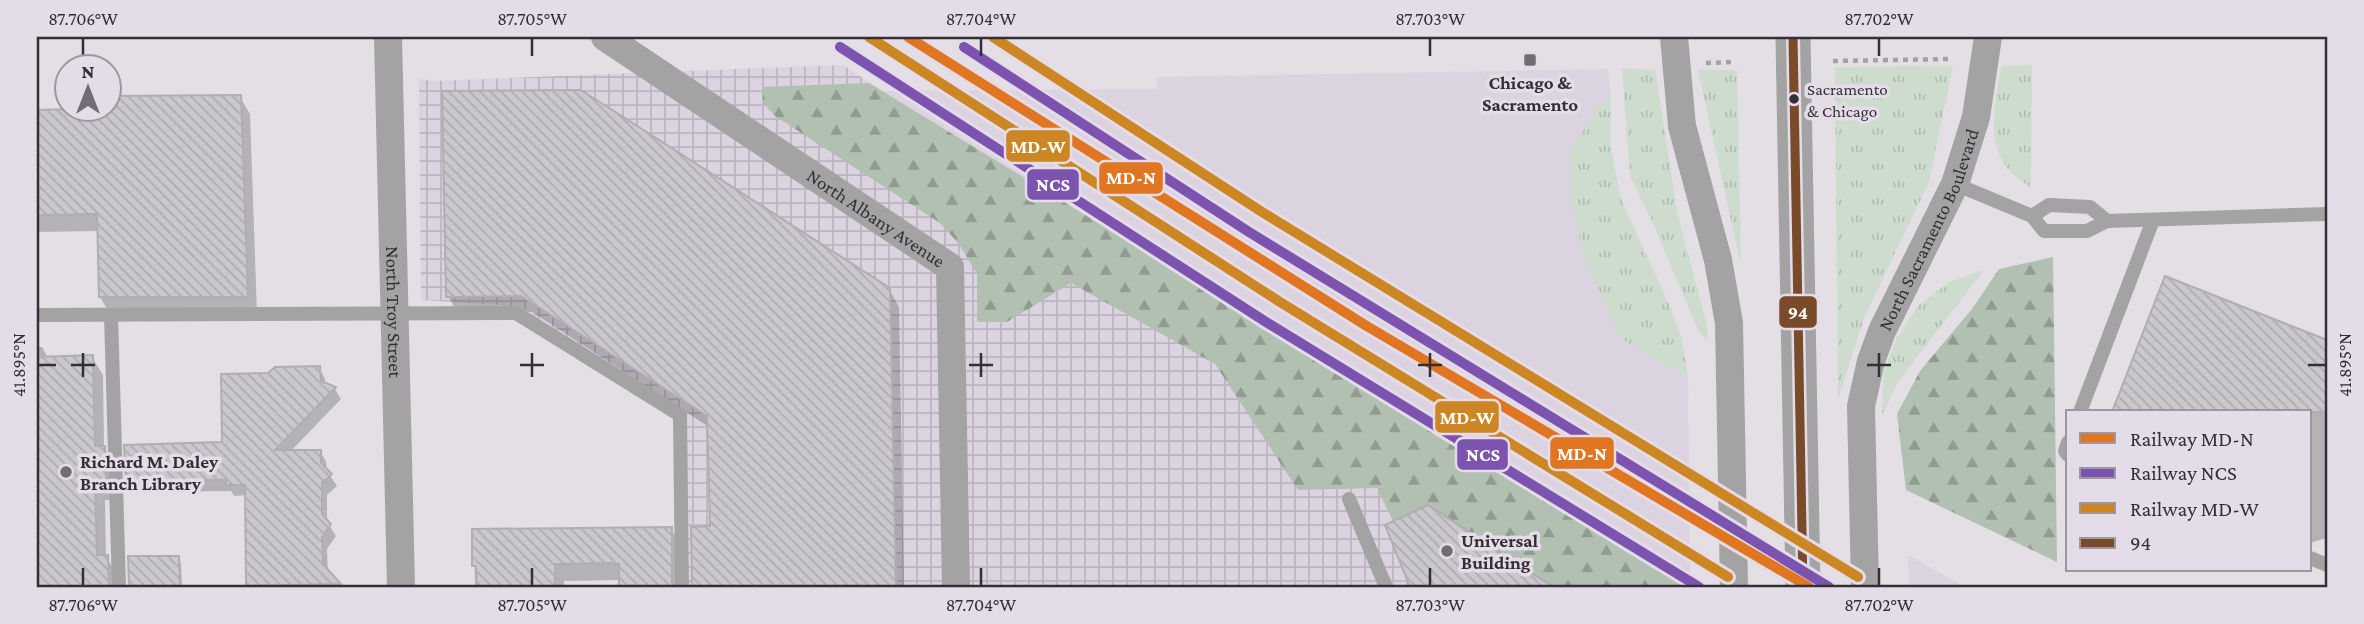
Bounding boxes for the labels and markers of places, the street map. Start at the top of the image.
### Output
marker: Chicago & Sacramento [1522,52,1538,68]
place label: Chicago & Sacramento [1482,72,1578,115]
place label: Sacramento & Chicago [1807,80,1888,121]
marker: Sacramento & Chicago [1787,92,1801,106]
place label: Richard M. Daley Branch Library [80,451,219,494]
marker: Richard M. Daley Branch Library [58,464,74,480]
place label: Universal Building [1461,530,1539,573]
marker: Universal Building [1439,543,1455,559]

